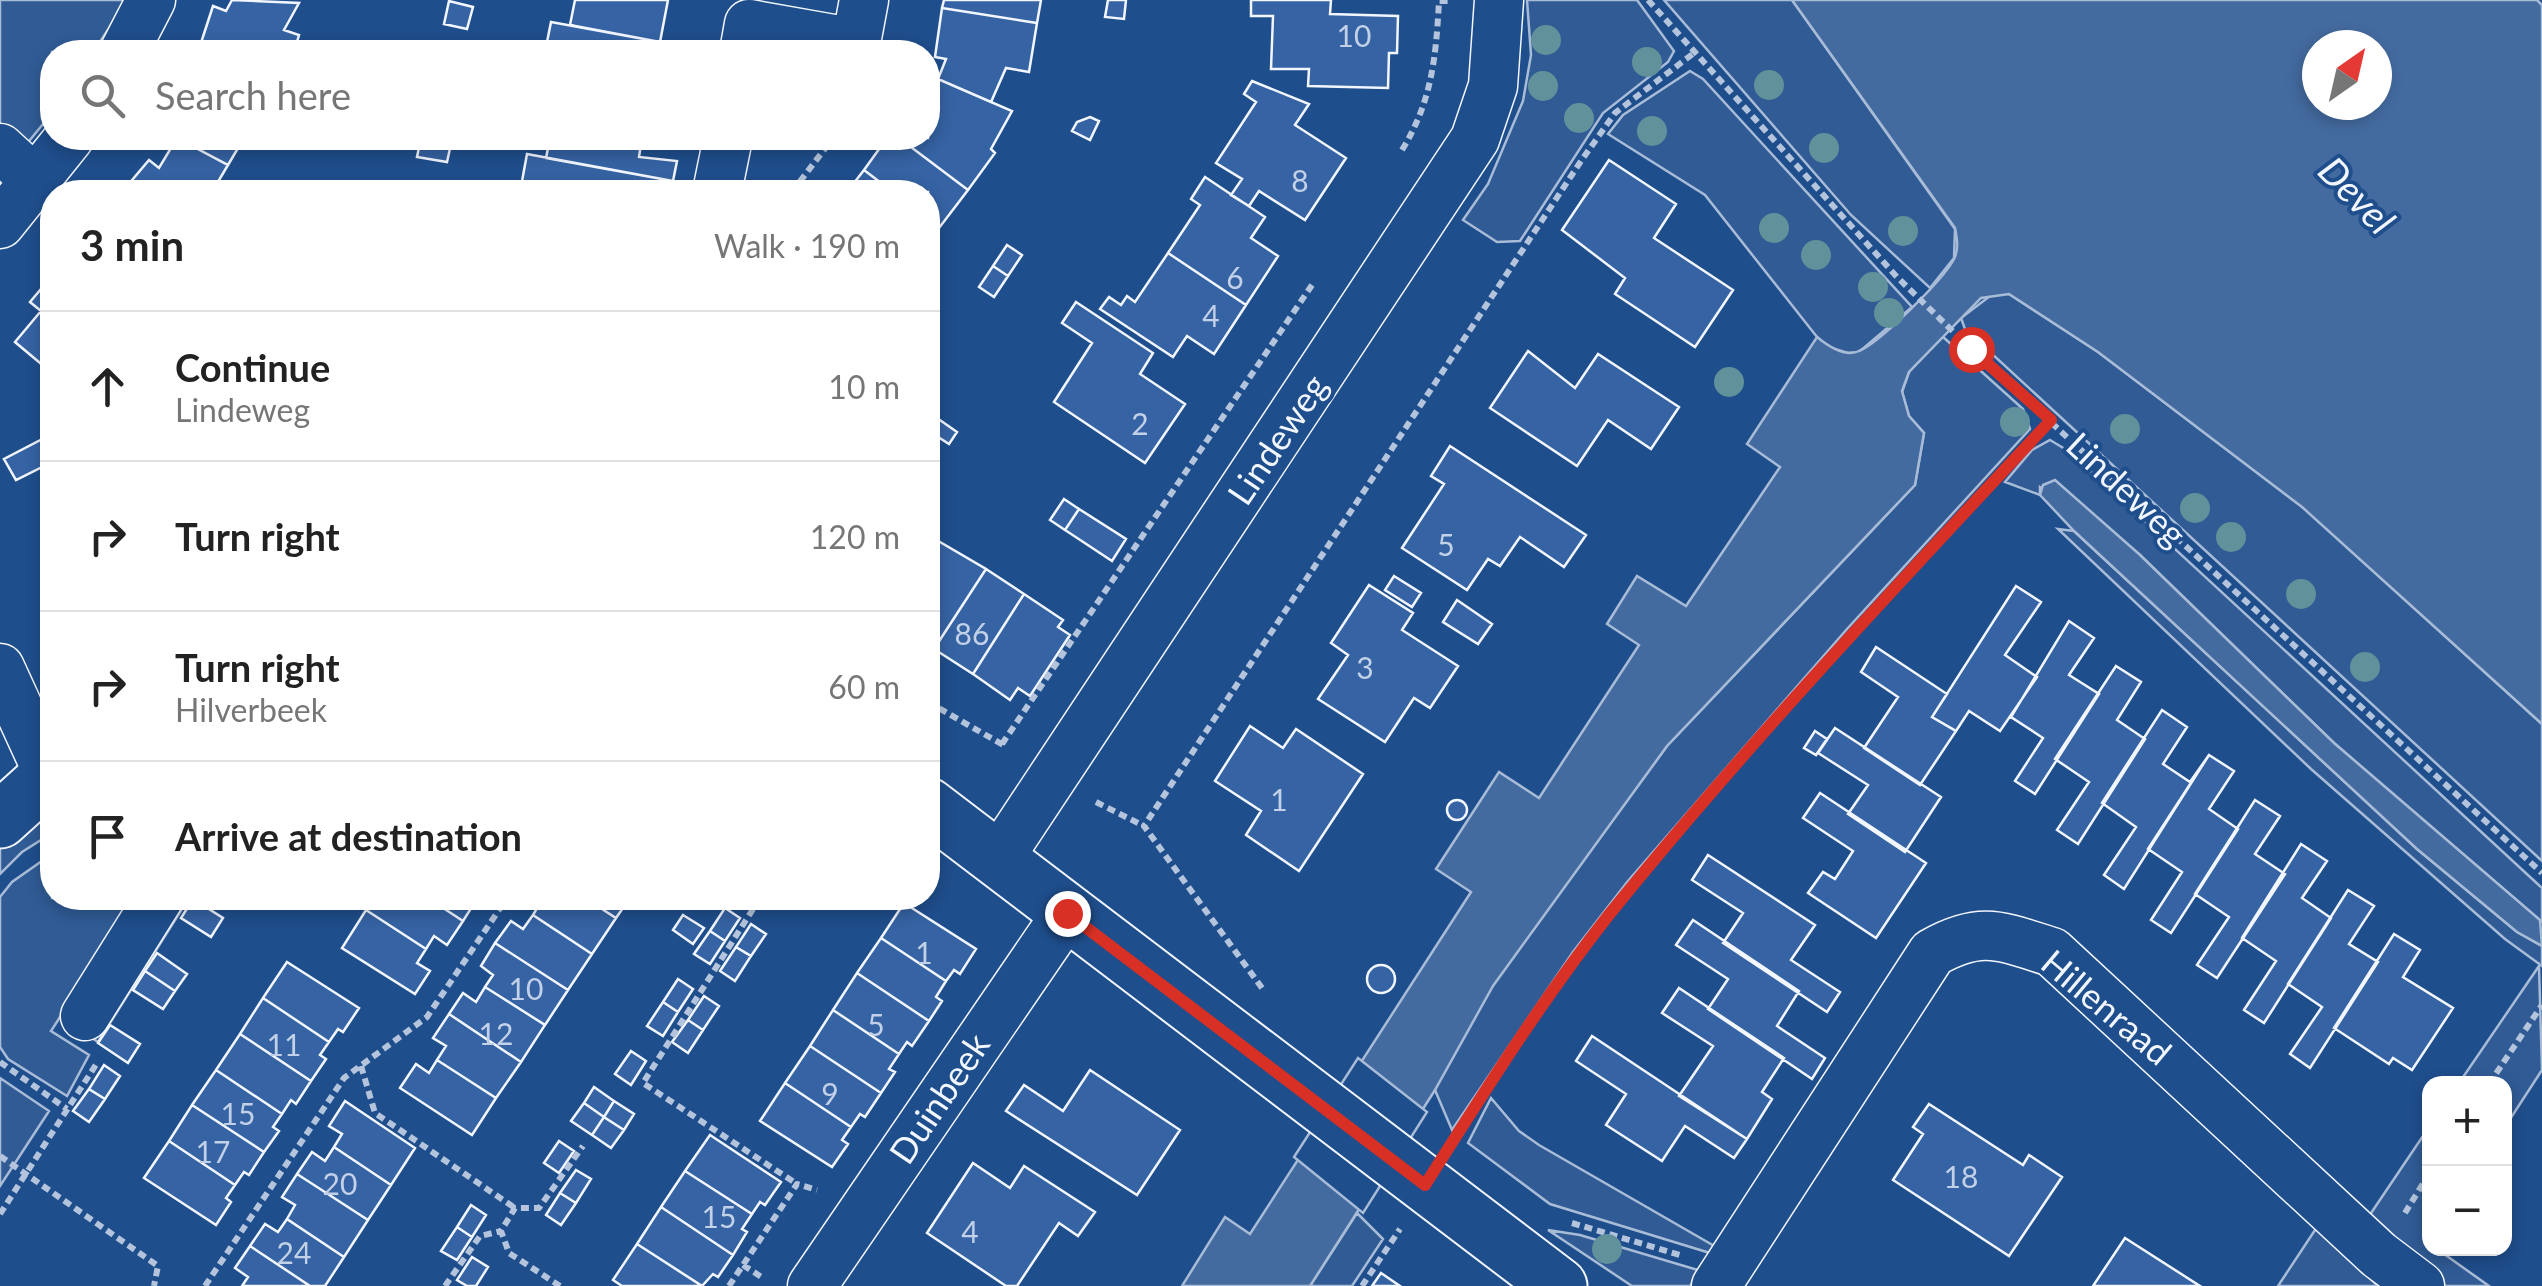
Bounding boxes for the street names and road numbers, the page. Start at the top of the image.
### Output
street label: Lindeweg [1218,366,1335,512]
street label: Lindeweg [2059,423,2196,554]
street label: Hillenraad [2034,940,2181,1073]
street label: Duinbeek [880,1025,997,1171]

